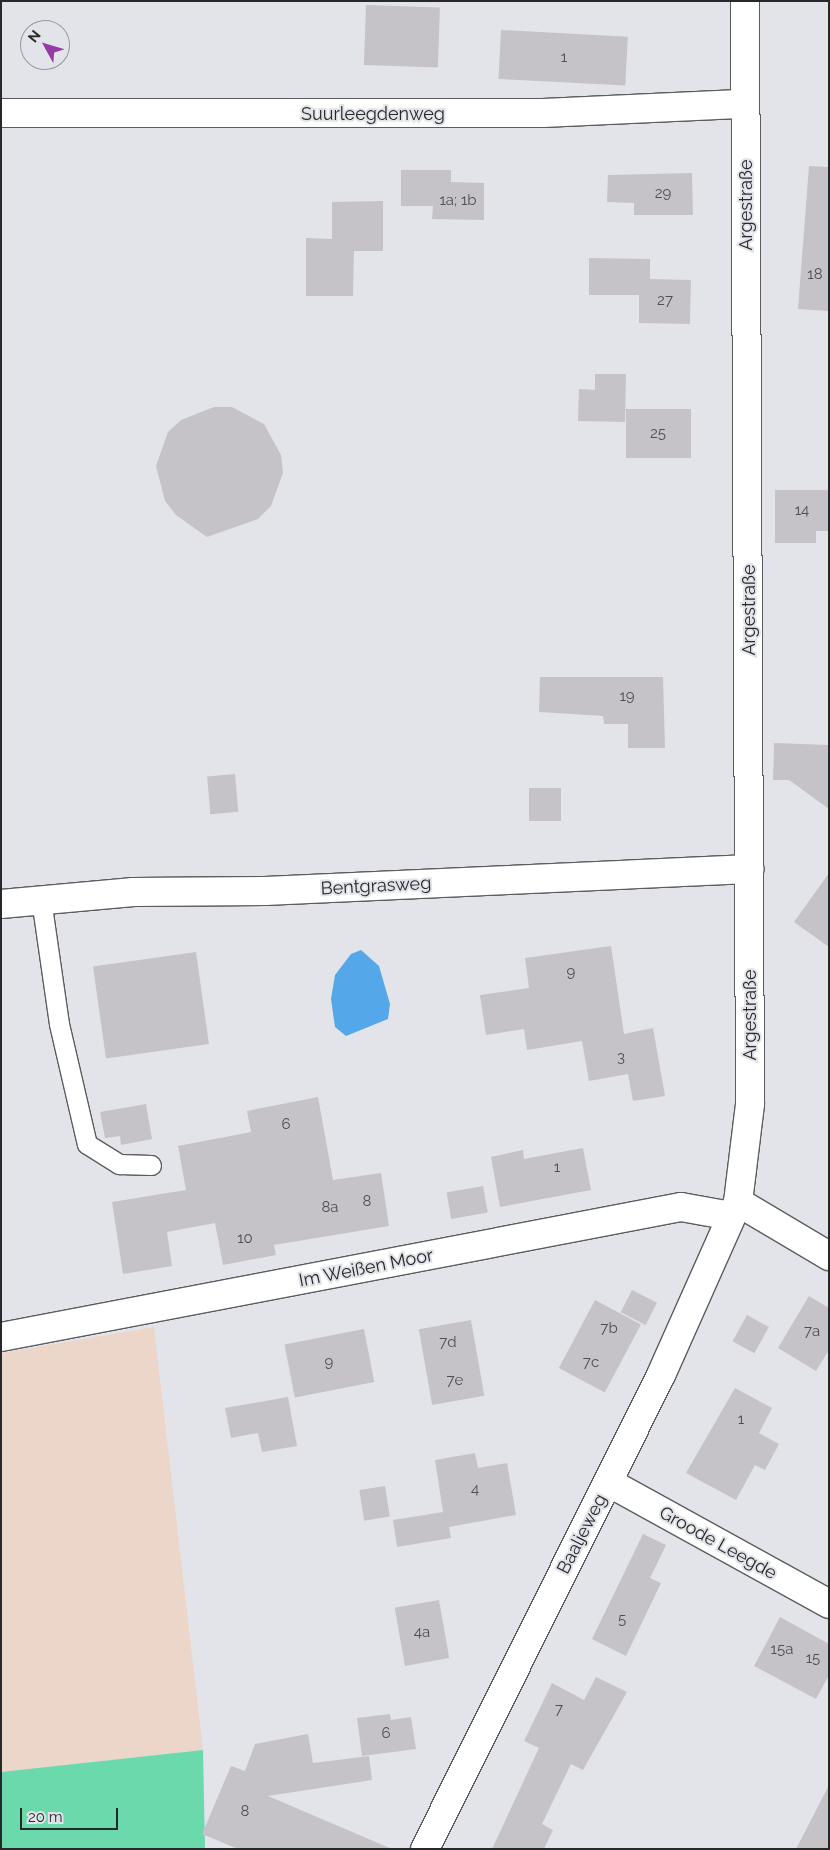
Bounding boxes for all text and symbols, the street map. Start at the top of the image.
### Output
north arrow [20,20,70,70]
text: N [25,27,44,45]
house number: 1 [561,49,567,67]
street label: Suurleegdenweg [301,103,445,125]
street label: Argestraße [735,159,757,251]
house number: 29 [655,185,671,203]
house number: 1a; 1b [439,192,477,210]
house number: 18 [807,266,823,284]
house number: 27 [657,292,673,310]
house number: 25 [650,425,666,443]
house number: 14 [795,502,809,520]
street label: Argestraße [738,564,760,656]
house number: 19 [619,688,635,706]
street label: Bentgrasweg [320,872,432,900]
house number: 9 [567,964,575,982]
street label: Argestraße [739,969,761,1061]
house number: 3 [617,1049,625,1067]
house number: 6 [281,1116,291,1134]
house number: 1 [554,1159,560,1177]
house number: 8 [363,1193,371,1211]
house number: 8a [321,1199,339,1217]
house number: 10 [237,1230,253,1248]
street label: Im Weißen Moor [297,1244,435,1292]
house number: 7b [600,1320,618,1338]
house number: 7a [804,1323,820,1341]
house number: 7d [439,1334,457,1352]
house number: 9 [325,1354,333,1372]
house number: 7c [583,1354,599,1372]
house number: 7e [447,1372,463,1390]
house number: 1 [738,1411,744,1429]
house number: 4 [471,1481,479,1499]
street label: Baaljeweg [553,1490,611,1578]
street label: Groode Leegde [655,1502,781,1584]
house number: 5 [618,1611,626,1629]
house number: 4a [414,1624,430,1642]
house number: 15a [771,1641,793,1659]
house number: 15 [806,1650,820,1668]
house number: 7 [555,1701,563,1719]
house number: 6 [381,1725,391,1743]
scale bar [22,1798,120,1830]
house number: 8 [241,1803,249,1821]
text: 20 m [28,1808,63,1826]

